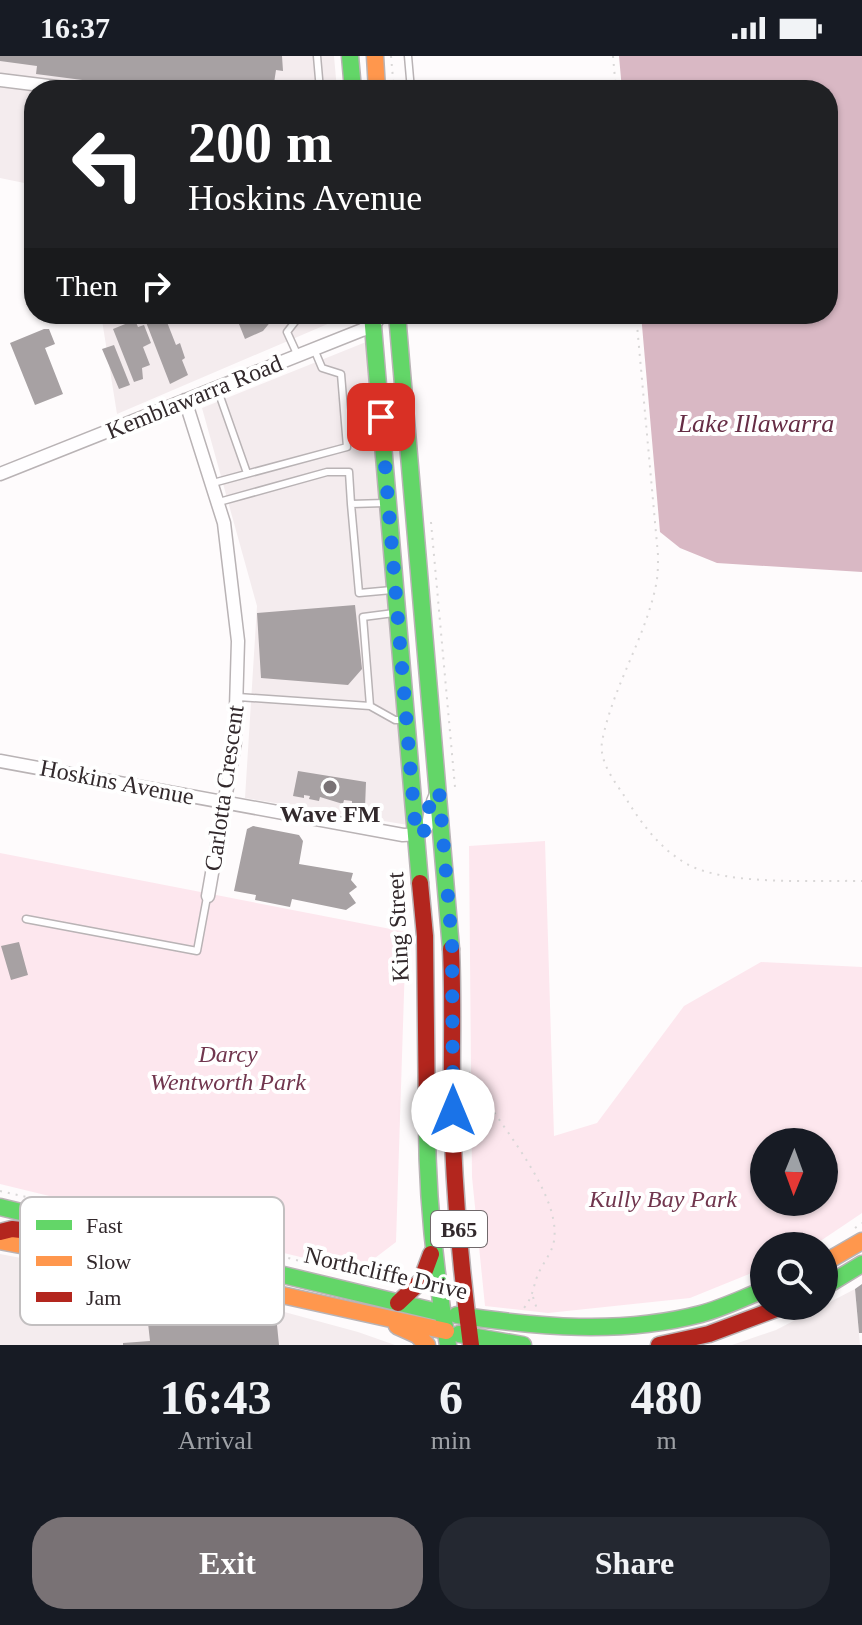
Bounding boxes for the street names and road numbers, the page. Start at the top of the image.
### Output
street label: Kemblawarra Road [102,350,286,444]
street label: Carlotta Crescent [199,703,249,873]
street label: Hoskins Avenue [38,754,196,810]
street label: King Street [382,871,414,983]
road number: B65 [431,1211,487,1247]
street label: Northcliffe Drive [302,1242,470,1304]

